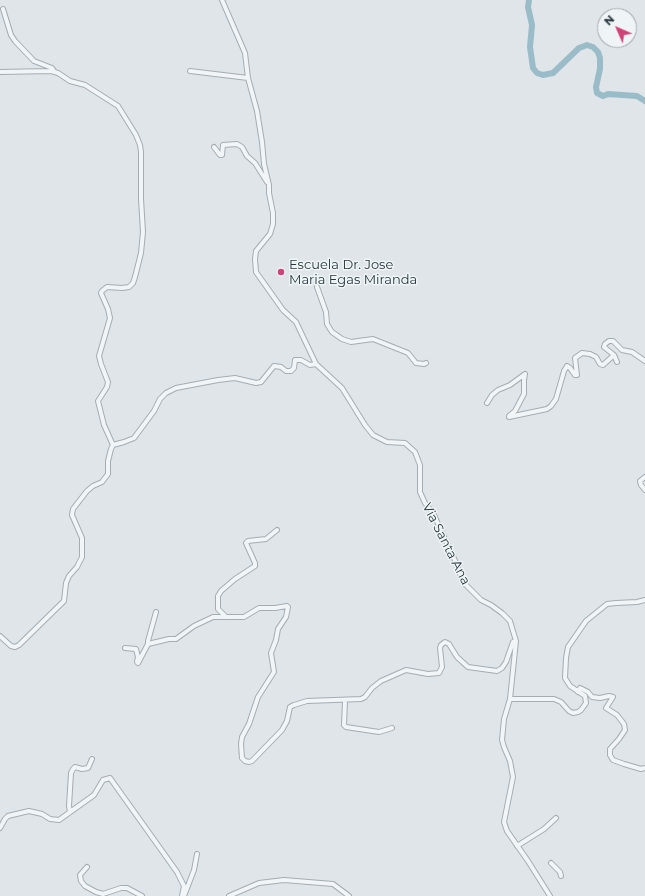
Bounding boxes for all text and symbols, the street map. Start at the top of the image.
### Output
north arrow [597,8,637,48]
text: N [601,12,617,28]
place label: Escuela Dr. Jose Maria Egas Miranda [289,257,417,288]
marker: Escuela Dr. Jose Maria Egas Miranda [276,267,286,277]
street label: Via Santa Ana [419,500,473,588]

